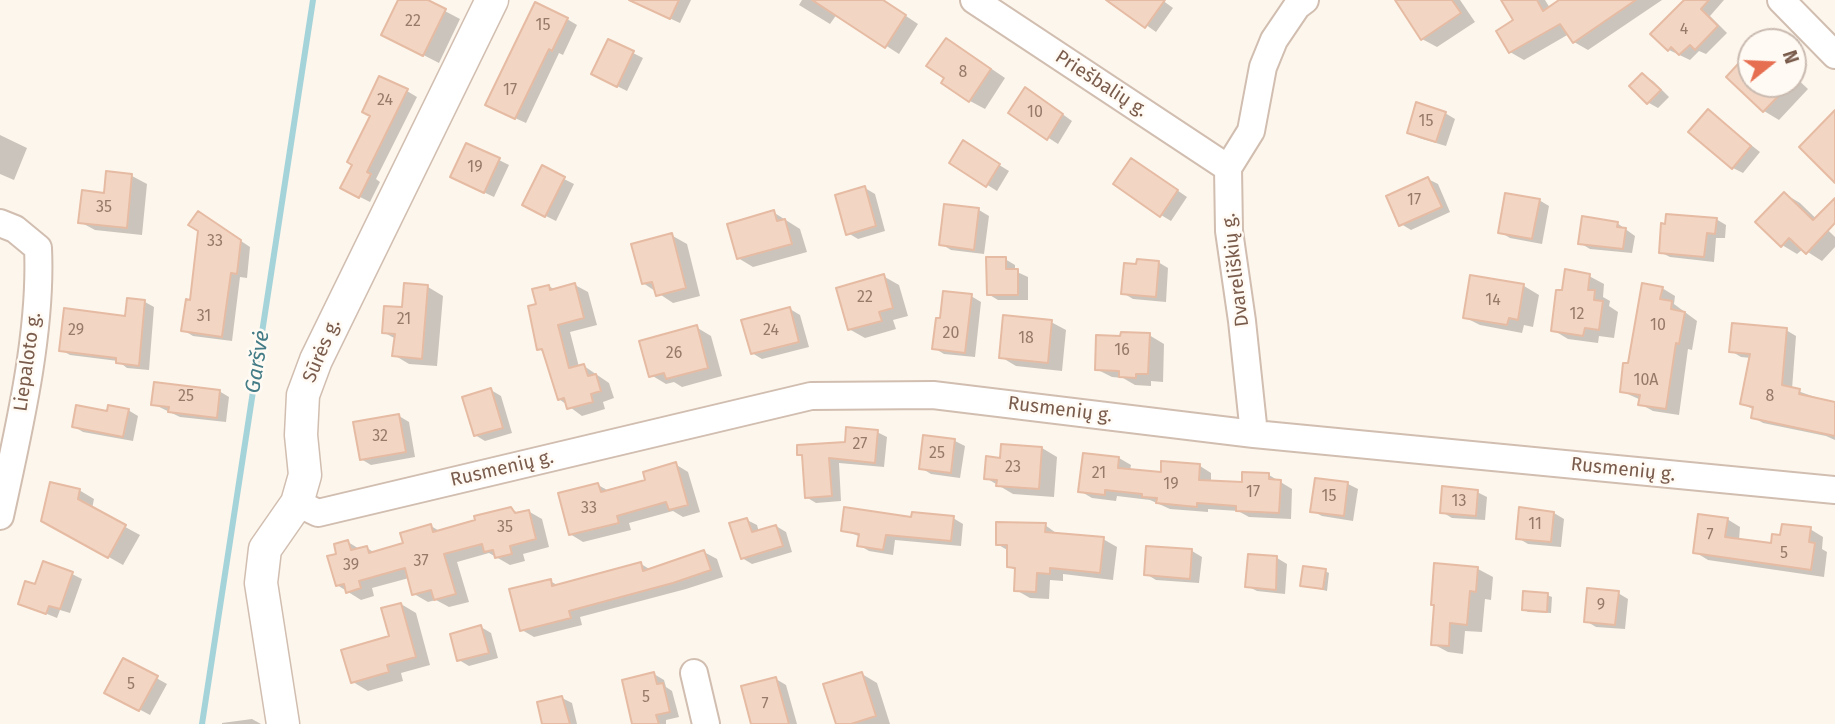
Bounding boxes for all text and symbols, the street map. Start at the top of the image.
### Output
house number: 22 [405,12,421,32]
house number: 15 [536,16,550,36]
house number: 4 [1680,20,1688,40]
north arrow [1737,28,1807,98]
street label: Priešbalių g. [1051,46,1151,122]
text: N [1778,47,1803,67]
house number: 8 [959,63,967,83]
house number: 17 [503,81,517,101]
house number: 24 [377,91,393,111]
house number: 10 [1027,103,1043,123]
house number: 15 [1419,112,1433,132]
house number: 19 [467,158,483,178]
house number: 17 [1407,191,1421,211]
house number: 35 [96,198,112,218]
street label: Dvareliškių g. [1218,212,1254,328]
house number: 33 [207,232,223,252]
house number: 22 [857,288,873,308]
house number: 14 [1485,291,1501,311]
house number: 12 [1570,305,1584,325]
house number: 31 [197,307,211,327]
house number: 21 [397,310,411,330]
street label: Liepaloto g. [10,311,46,413]
street label: Sūrės g. [298,316,346,386]
house number: 10 [1650,316,1666,336]
house number: 29 [68,321,84,341]
house number: 24 [763,321,779,341]
house number: 20 [943,324,959,344]
water label: Garšvė [241,329,275,395]
house number: 18 [1018,329,1034,349]
house number: 16 [1114,341,1130,361]
house number: 26 [666,344,682,364]
house number: 10A [1633,371,1659,391]
house number: 25 [178,387,194,407]
house number: 8 [1766,387,1774,407]
street label: Rusmenių g. [1006,392,1114,428]
house number: 32 [372,427,388,447]
house number: 27 [853,435,867,455]
house number: 25 [929,444,945,464]
street label: Rusmenių g. [448,446,556,492]
street label: Rusmenių g. [1570,453,1676,487]
house number: 23 [1005,458,1021,478]
house number: 21 [1092,464,1106,484]
house number: 19 [1163,475,1179,495]
house number: 17 [1246,483,1260,503]
house number: 15 [1322,487,1336,507]
house number: 13 [1452,492,1466,512]
house number: 33 [581,499,597,519]
house number: 11 [1528,515,1542,535]
house number: 35 [497,518,513,538]
house number: 7 [1706,526,1714,546]
house number: 5 [1780,544,1788,564]
house number: 37 [413,552,429,572]
house number: 39 [343,556,359,576]
house number: 9 [1597,596,1605,616]
house number: 5 [127,675,135,695]
house number: 5 [642,688,650,708]
house number: 7 [761,695,769,715]

